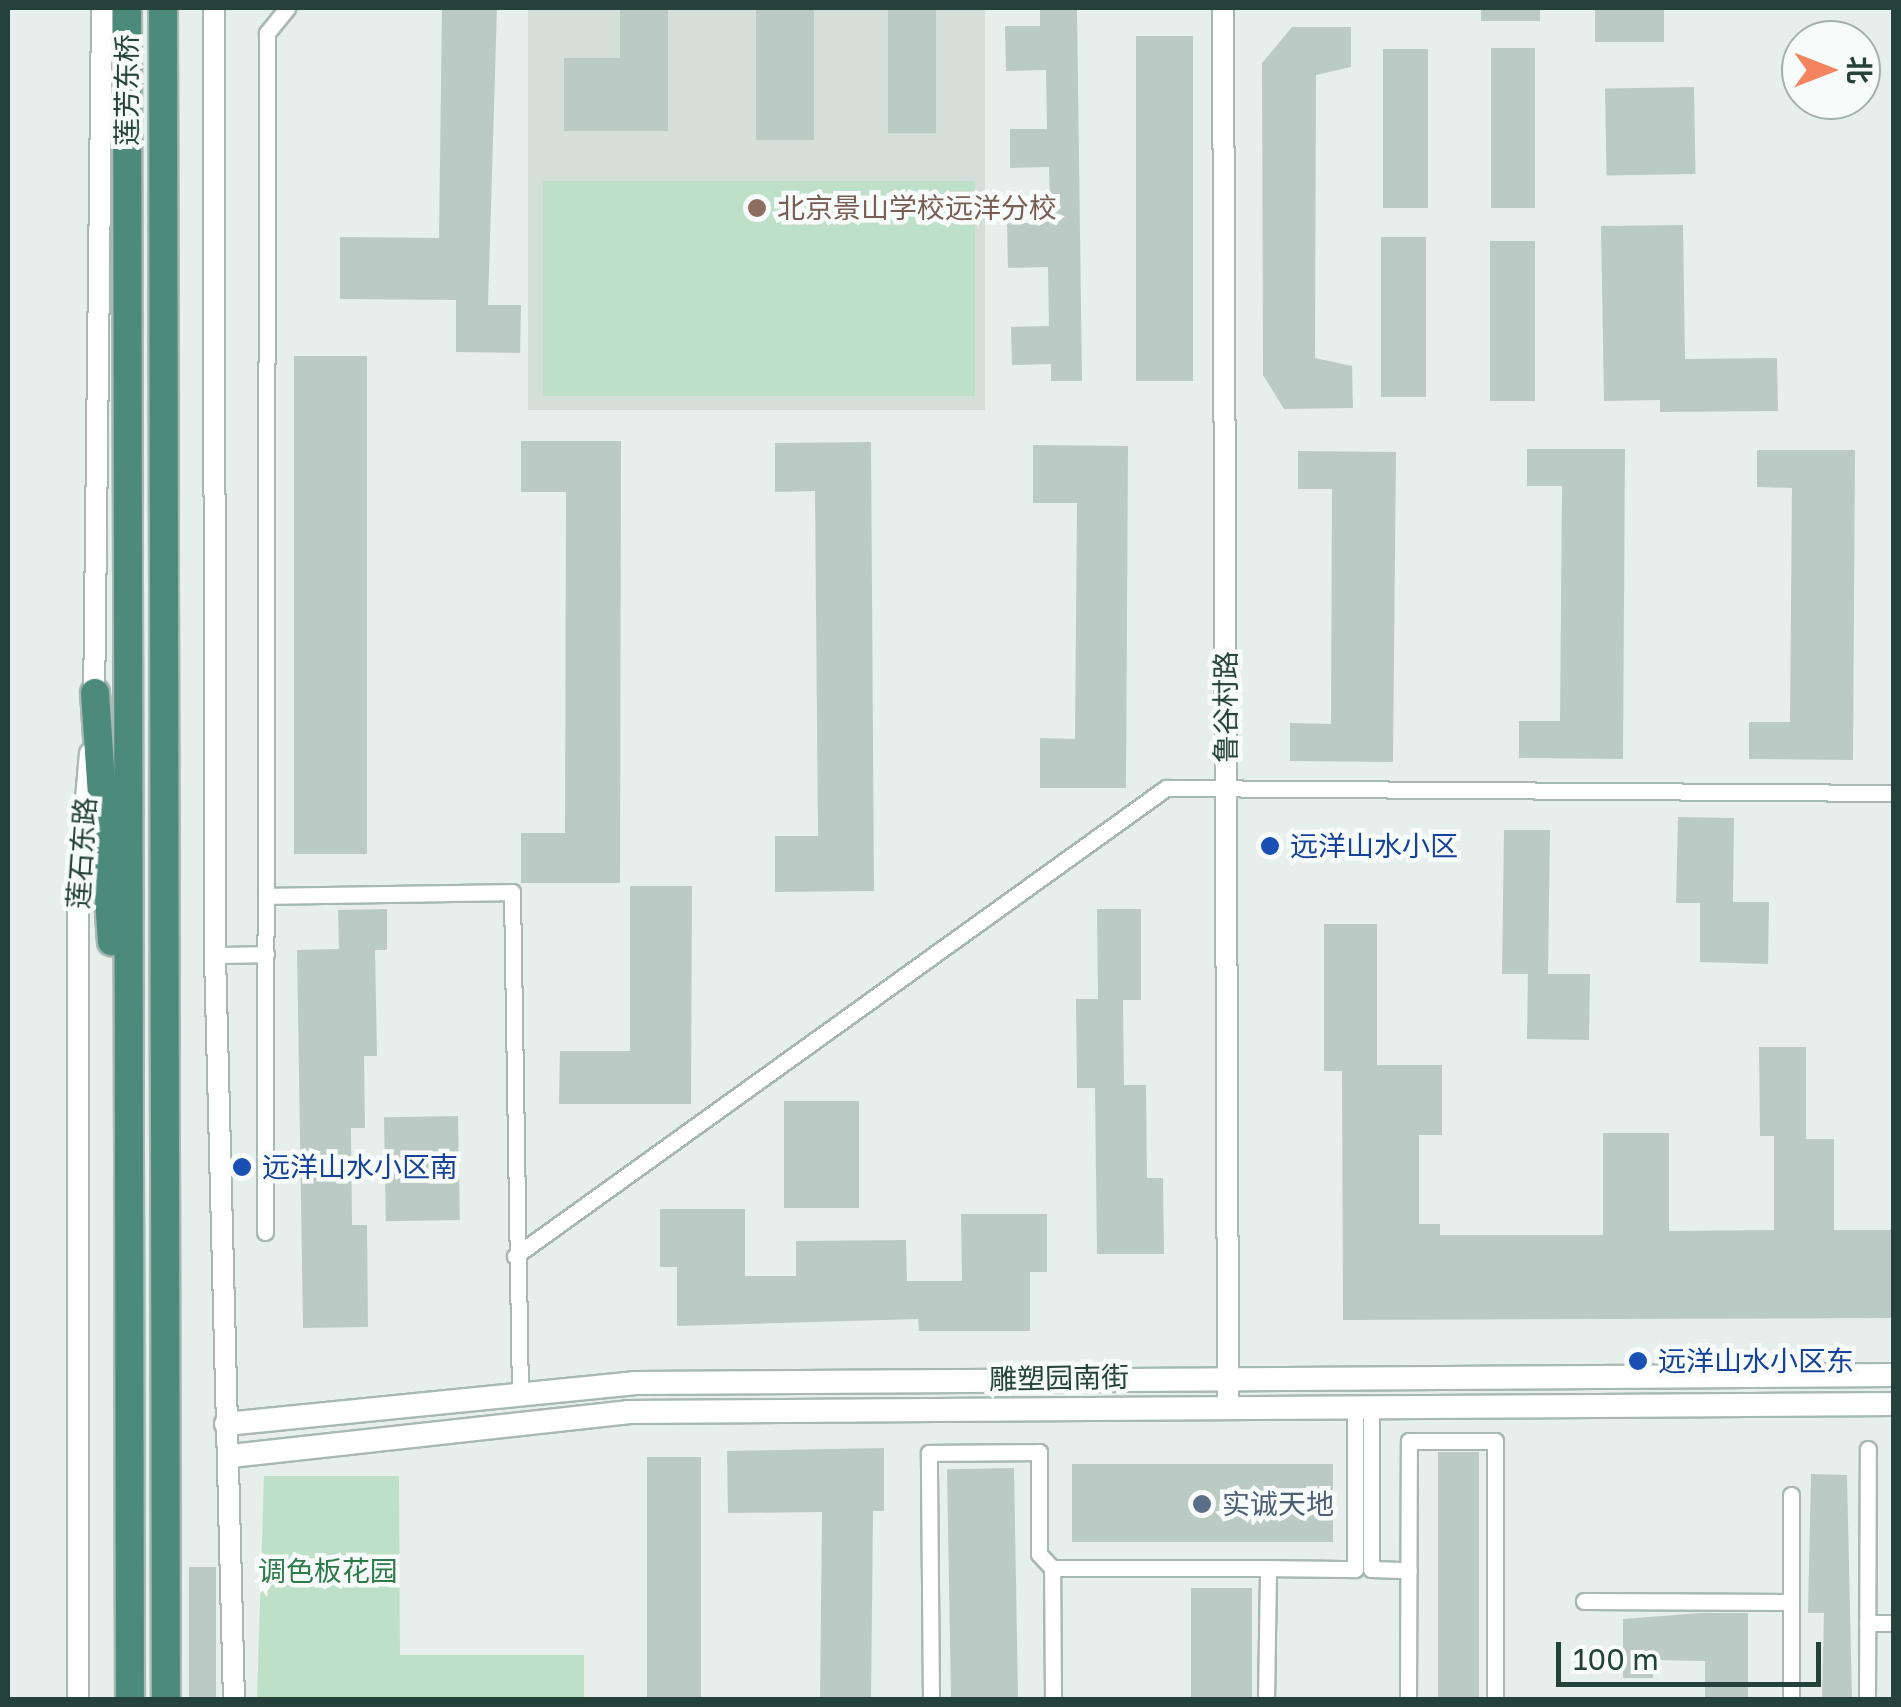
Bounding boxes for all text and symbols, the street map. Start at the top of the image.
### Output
north arrow [1781,20,1881,120]
street label: 莲芳东桥 [110,34,144,146]
text: 北 [1843,56,1876,84]
place label: 北京景山学校远洋分校 [777,191,1057,225]
marker: 北京景山学校远洋分校 [746,197,768,219]
street label: 鲁谷村路 [1209,651,1243,763]
street label: 莲石东路 [61,796,103,910]
place label: 远洋山水小区 [1290,829,1458,863]
marker: 远洋山水小区 [1259,835,1281,857]
place label: 远洋山水小区南 [262,1150,458,1184]
marker: 远洋山水小区南 [231,1156,253,1178]
place label: 远洋山水小区东 [1658,1344,1854,1378]
marker: 远洋山水小区东 [1627,1350,1649,1372]
street label: 雕塑园南街 [989,1360,1129,1396]
place label: 实诚天地 [1222,1487,1334,1521]
marker: 实诚天地 [1191,1493,1213,1515]
park label: 调色板花园 [258,1554,398,1588]
scale bar [1561,1622,1826,1684]
text: 100 m [1573,1641,1659,1677]

